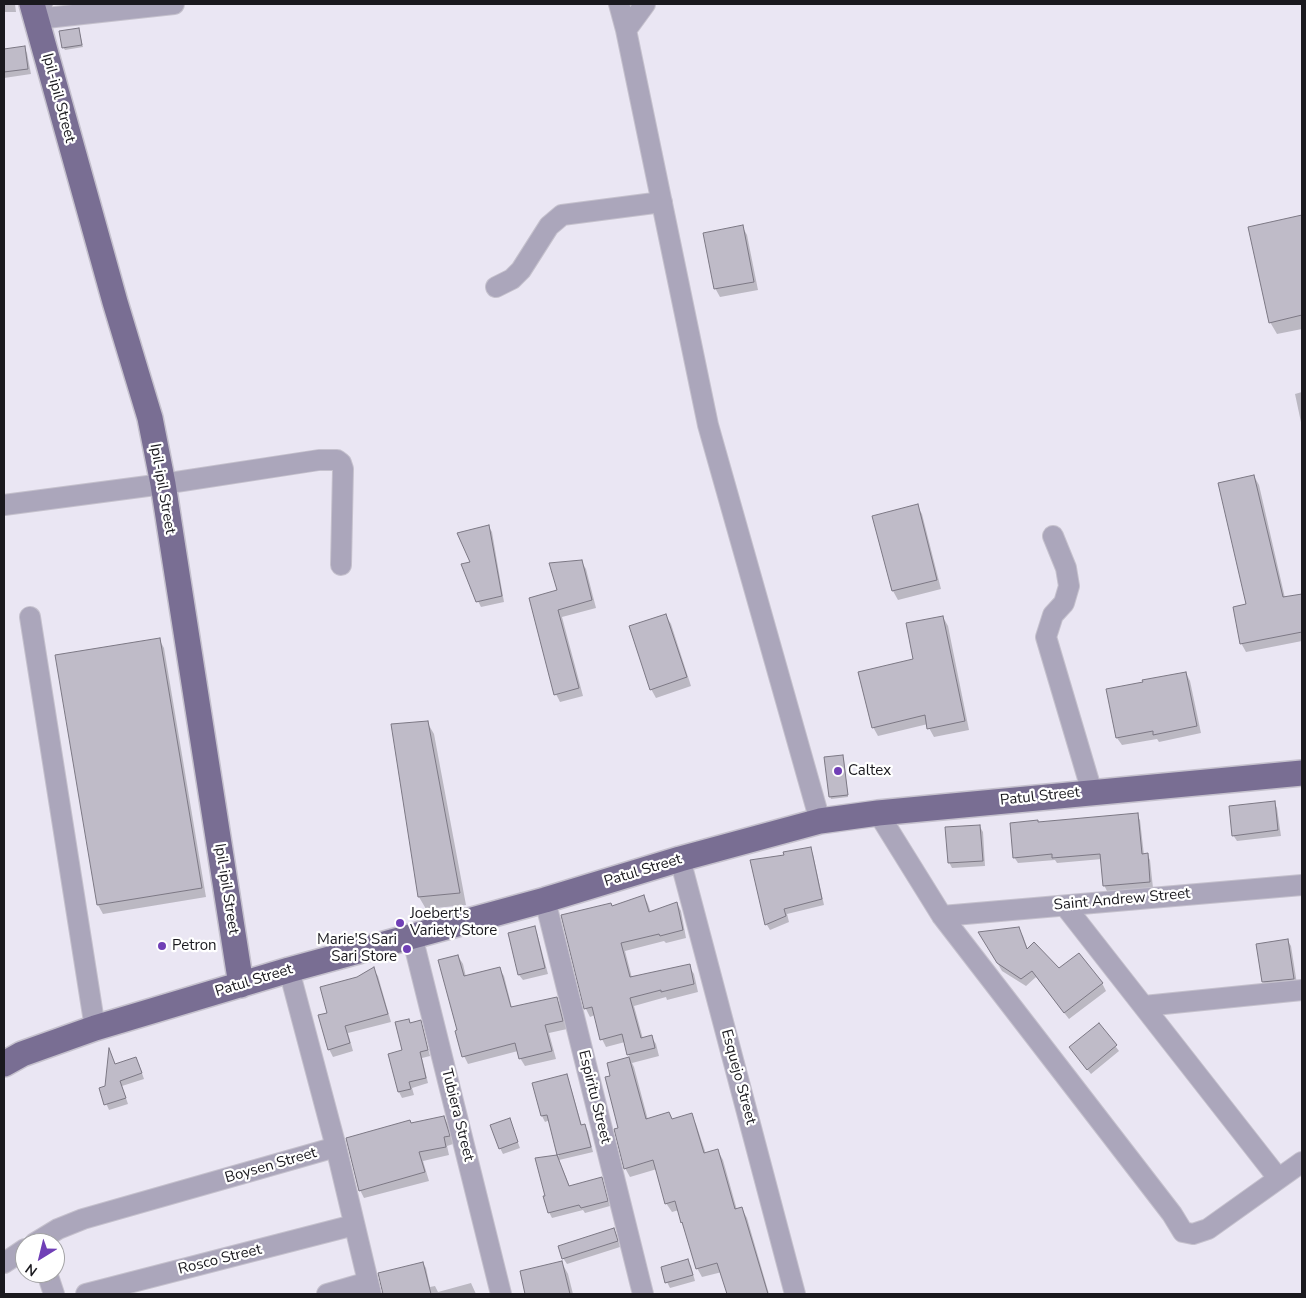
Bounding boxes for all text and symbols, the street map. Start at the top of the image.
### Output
street label: Ipil-ipil Street [37,51,79,145]
street label: Ipil-ipil Street [145,442,179,536]
place label: Caltex [848,762,891,780]
marker: Caltex [832,765,844,777]
street label: Patul Street [999,784,1081,810]
street label: Ipil-ipil Street [210,842,242,936]
street label: Patul Street [602,851,684,891]
street label: Saint Andrew Street [1053,885,1191,915]
place label: Joebert's Variety Store [410,905,497,940]
marker: Joebert's Variety Store [394,917,406,929]
place label: Marie'S Sari Sari Store [317,931,397,966]
place label: Petron [172,937,217,955]
marker: Petron [156,940,168,952]
marker: Marie'S Sari Sari Store [401,943,413,955]
street label: Patul Street [213,961,295,1001]
street label: Esquejo Street [717,1028,759,1126]
street label: Espiritu Street [574,1049,614,1145]
street label: Tubiera Street [437,1067,477,1163]
street label: Boysen Street [223,1144,319,1188]
north arrow [15,1233,65,1283]
street label: Rosco Street [176,1241,264,1279]
text: N [22,1259,41,1281]

